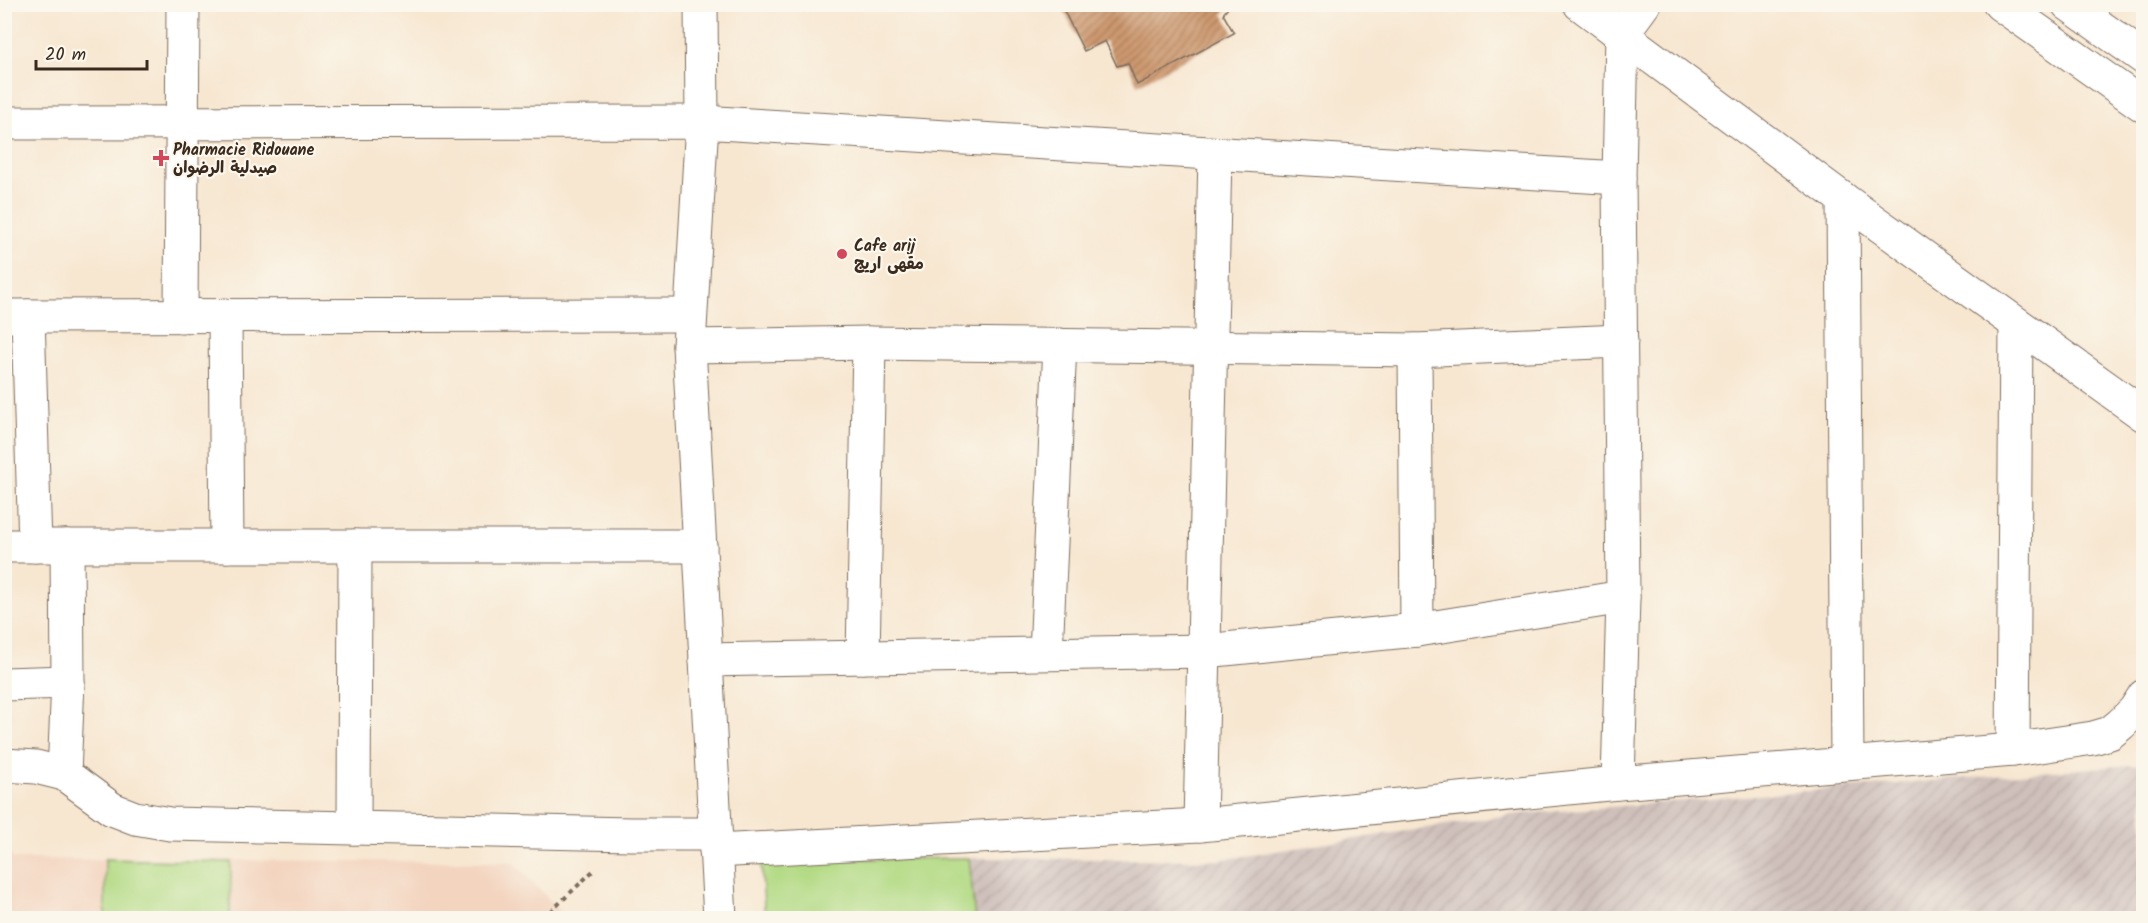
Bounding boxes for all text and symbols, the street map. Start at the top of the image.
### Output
scale bar [36,33,147,71]
text: 20 m [45,41,86,70]
place label: Pharmacie Ridouane صيدلية الرضوان [173,138,314,181]
marker: Pharmacie Ridouane صيدلية الرضوان [154,151,168,165]
place label: Cafe arij مقهى اريج [854,234,924,277]
marker: Cafe arij مقهى اريج [835,247,849,261]

